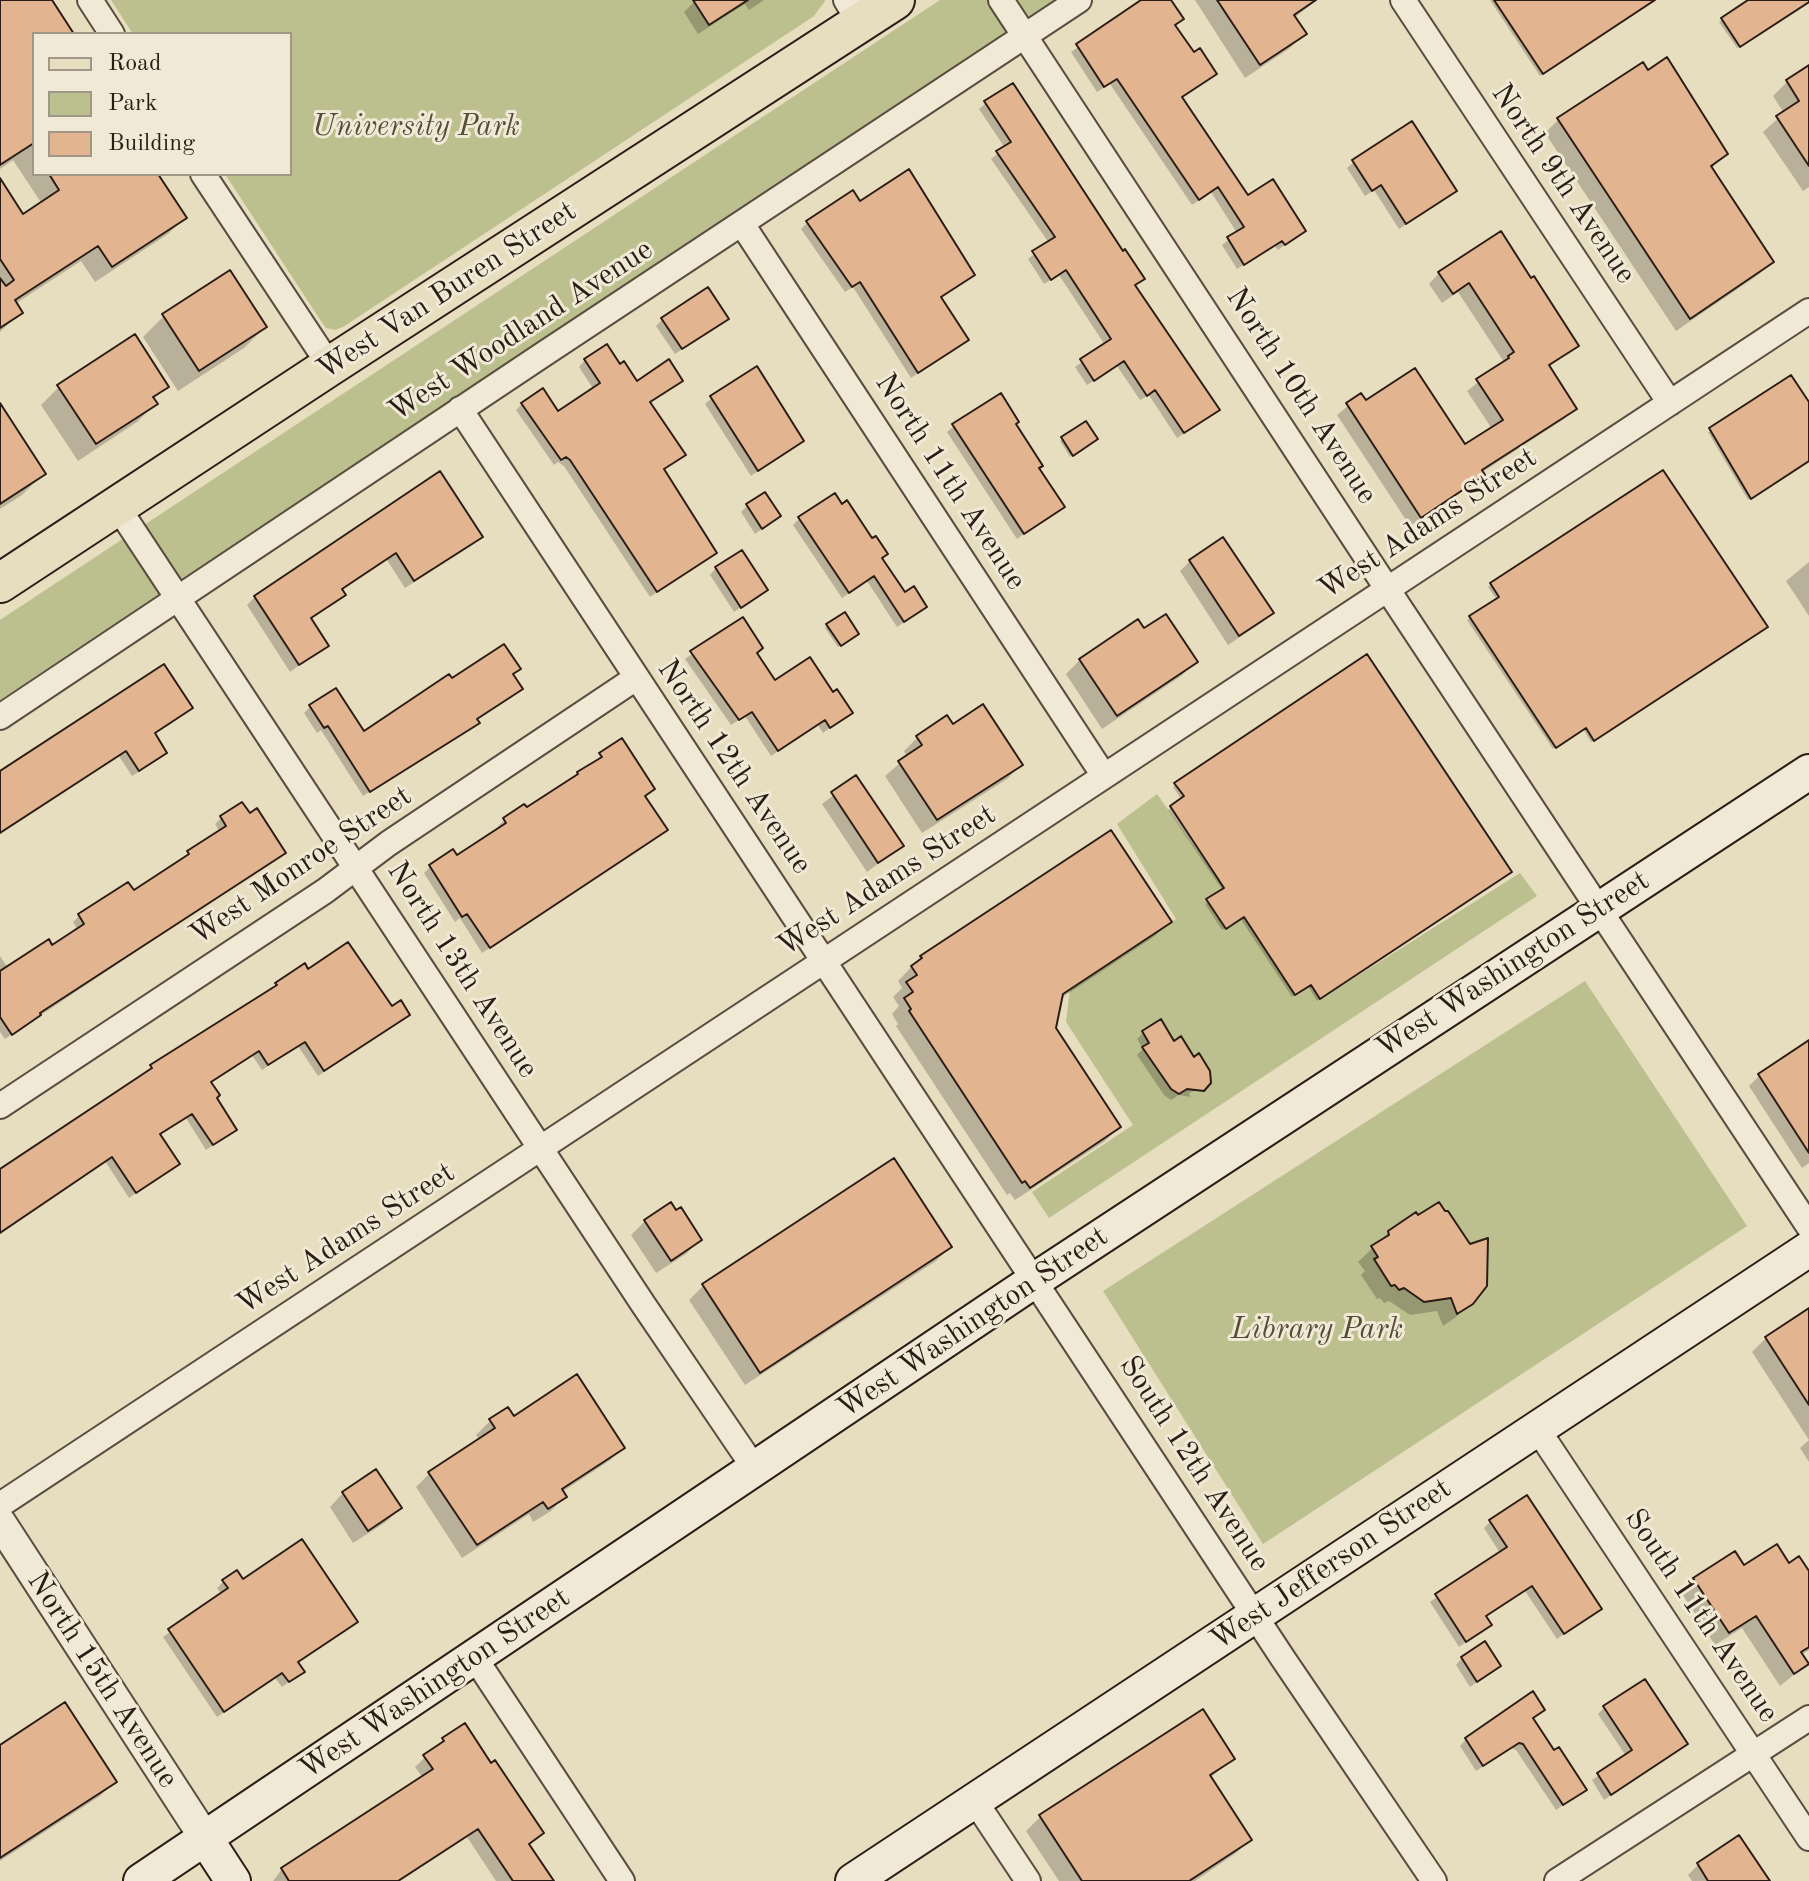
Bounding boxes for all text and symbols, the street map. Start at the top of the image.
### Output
legend [32,32,292,176]
text: Road [108,52,161,76]
street label: North 9th Avenue [1483,77,1643,291]
text: Park [108,92,157,116]
park label: University Park [312,109,520,145]
text: Building [108,132,195,156]
street label: West Van Buren Street [311,194,583,388]
street label: West Woodland Avenue [382,232,660,430]
street label: North 10th Avenue [1218,281,1384,511]
street label: North 11th Avenue [867,367,1033,597]
street label: West Adams Street [1312,440,1544,608]
street label: North 12th Avenue [649,653,819,881]
street label: West Monroe Street [183,778,419,954]
street label: West Adams Street [771,797,1003,965]
street label: North 13th Avenue [379,855,545,1085]
street label: West Washington Street [1370,863,1656,1067]
street label: West Adams Street [230,1155,462,1323]
street label: West Washington Street [831,1219,1115,1427]
park label: Library Park [1231,1312,1403,1348]
street label: South 12th Avenue [1111,1349,1277,1579]
street label: West Jefferson Street [1204,1471,1458,1659]
street label: South 11th Avenue [1616,1502,1786,1730]
street label: North 15th Avenue [19,1565,185,1795]
street label: West Washington Street [293,1580,577,1788]

